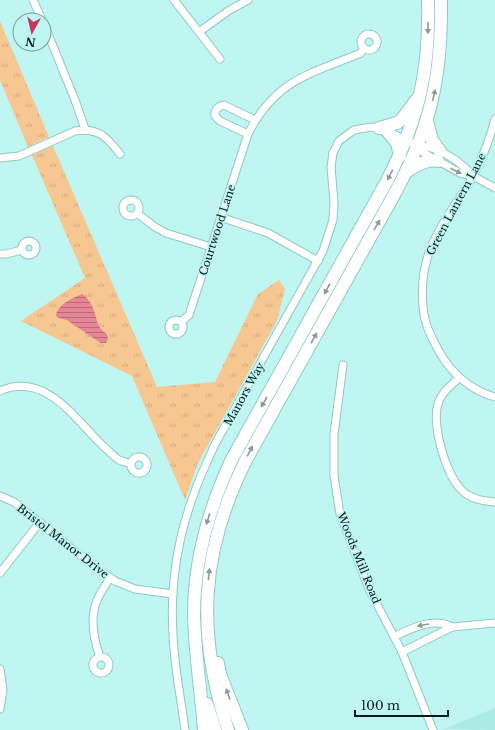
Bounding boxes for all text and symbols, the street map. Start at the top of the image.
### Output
north arrow [12,12,52,52]
one-way arrow [425,22,432,34]
text: N [24,34,37,50]
one-way arrow [431,89,437,101]
street label: Green Lantern Lane [423,150,489,258]
one-way arrow [450,167,462,174]
one-way arrow [387,169,393,181]
street label: Courtwood Lane [196,183,238,277]
one-way arrow [374,219,381,231]
one-way arrow [324,283,331,294]
one-way arrow [310,332,317,344]
street label: Manors Way [221,360,267,428]
one-way arrow [260,396,267,408]
one-way arrow [247,446,253,457]
street label: Bristol Manor Drive [14,501,112,581]
street label: Woods Mill Road [334,509,384,606]
one-way arrow [205,514,211,526]
one-way arrow [206,568,213,580]
one-way arrow [416,622,429,628]
one-way arrow [224,687,230,699]
scale bar [355,692,448,718]
text: 100 m [361,698,400,713]

